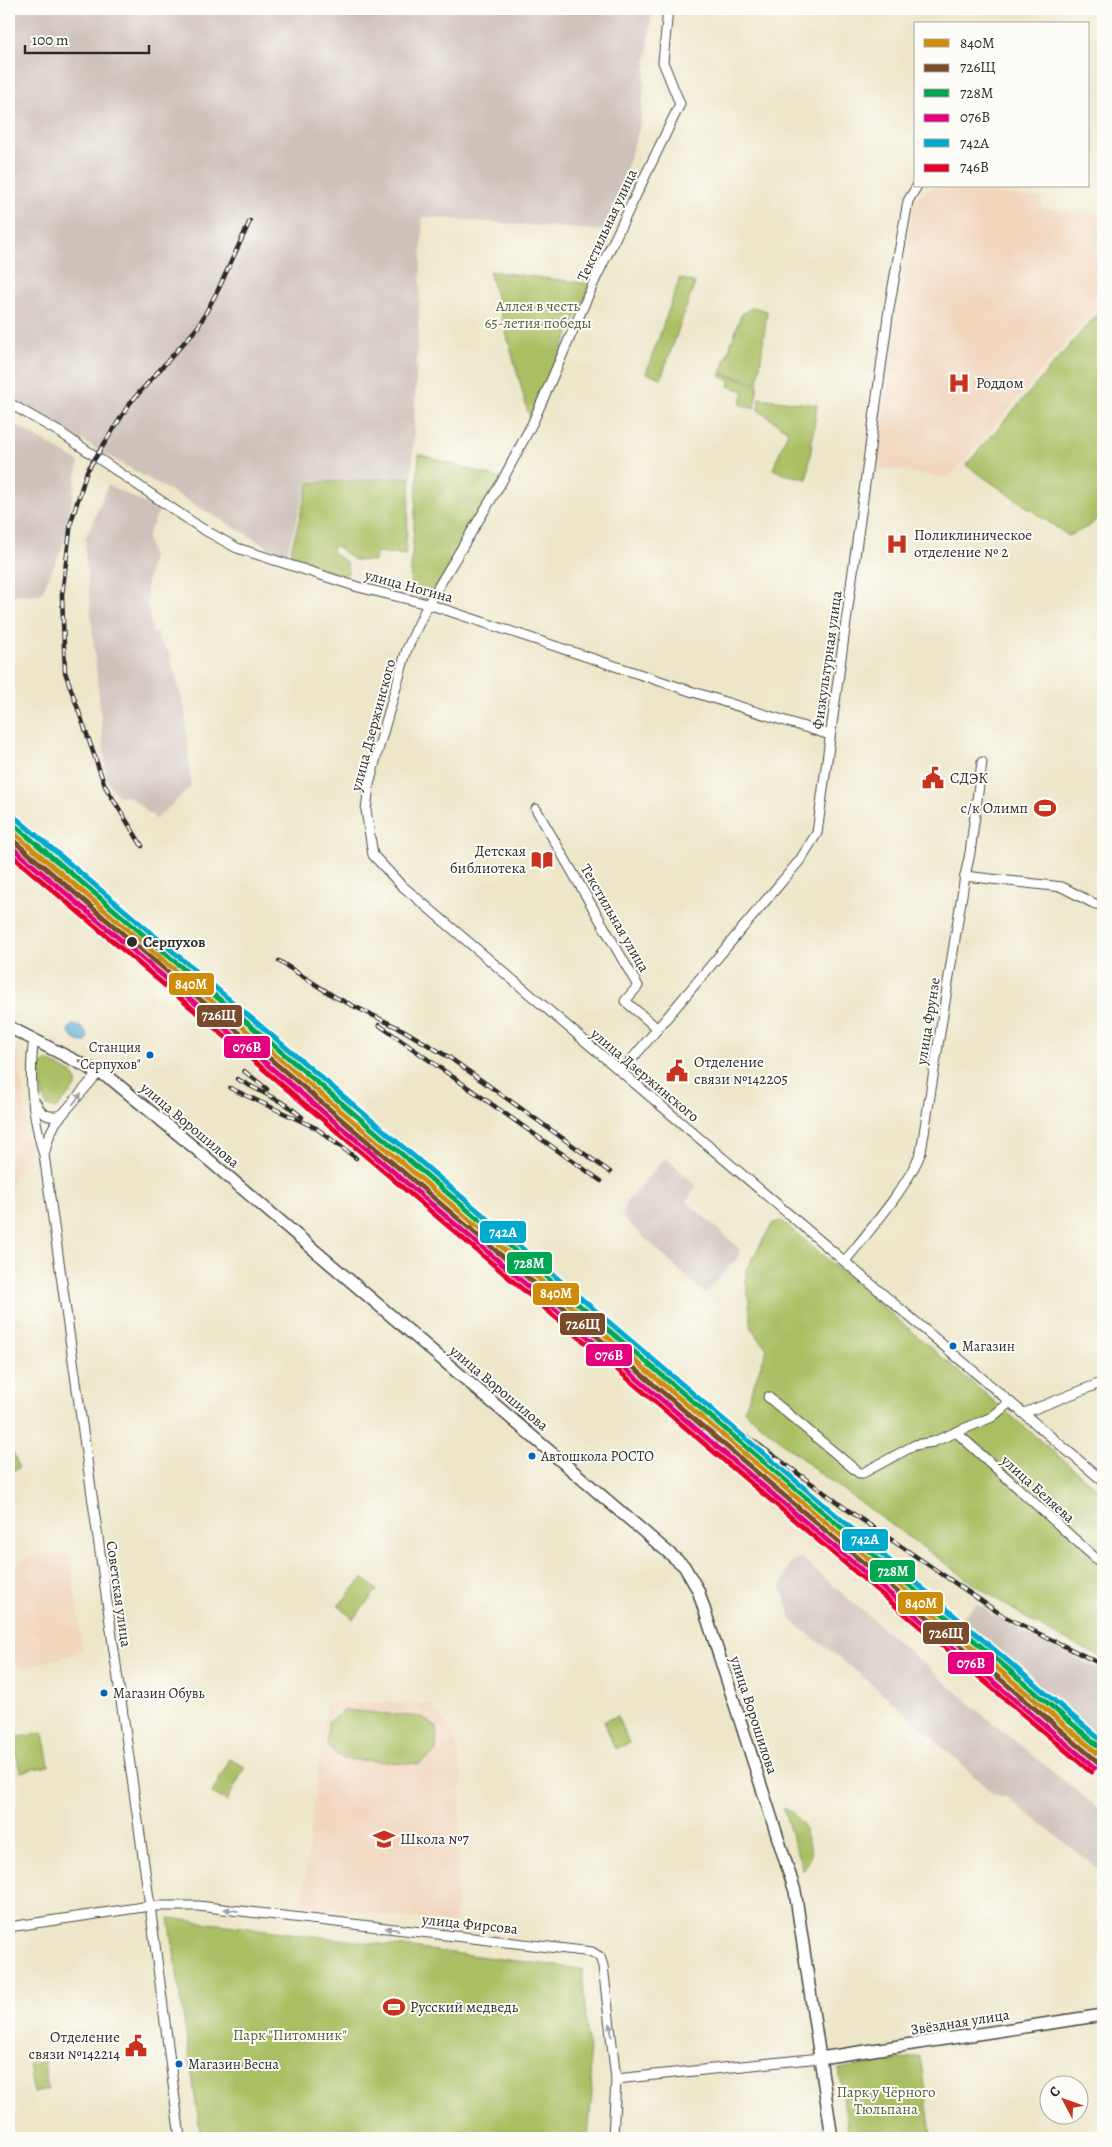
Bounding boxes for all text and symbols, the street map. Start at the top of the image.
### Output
scale bar [25,22,149,54]
legend [914,22,1090,188]
text: 100 m [32,30,69,50]
text: 840М [960,33,995,53]
text: 726Щ [960,57,996,77]
text: 728М [960,83,993,103]
text: 076В [960,107,990,127]
text: 742А [960,133,989,153]
text: 746В [960,157,989,177]
street label: Текстильная улица [572,166,642,284]
park label: Аллея в честь 65-летия победы [484,296,592,333]
hospital icon: Роддом [946,370,972,396]
place label: Роддом [976,373,1024,393]
place label: Поликлиническое отделение № 2 [914,525,1032,562]
hospital icon: Поликлиническое отделение № 2 [884,531,910,557]
street label: улица Ногина [362,564,455,607]
street label: Физкультурная улица [807,589,847,731]
street label: улица Дзержинского [345,657,400,794]
public building icon: СДЭК [920,765,946,791]
place label: СДЭК [950,768,988,788]
sports icon: с/к Олимп [1032,795,1058,821]
place label: с/к Олимп [961,798,1028,818]
place label: Детская библиотека [450,841,526,878]
library icon: Детская библиотека [529,847,555,873]
street label: Текстильная улица [576,860,654,976]
place label: Серпухов [143,932,205,952]
marker: Серпухов [125,935,139,949]
line badge: 840М [168,972,215,996]
text: 840М [175,975,207,994]
street label: улица Фрунзе [911,976,945,1067]
line badge: 726Щ [196,1004,243,1028]
text: 726Щ [202,1006,236,1025]
street label: улица Дзержинского [586,1023,703,1126]
line badge: 076В [223,1035,271,1059]
place label: Станция "Серпухов" [76,1038,141,1074]
text: 076В [233,1038,261,1057]
marker: Станция "Серпухов" [145,1050,155,1060]
place label: Отделение связи №142205 [694,1052,788,1089]
public building icon: Отделение связи №142205 [664,1058,690,1084]
street label: улица Ворошилова [136,1077,244,1172]
one-way arrow [71,1093,82,1106]
line badge: 742А [479,1220,527,1244]
text: 742А [489,1223,517,1242]
line badge: 728М [506,1251,553,1275]
text: 728М [513,1254,545,1273]
line badge: 840М [532,1282,580,1306]
text: 840М [540,1284,572,1303]
line badge: 726Щ [559,1312,606,1336]
text: 726Щ [566,1315,600,1334]
place label: Магазин [962,1337,1015,1356]
street label: улица Ворошилова [445,1340,553,1435]
marker: Магазин [948,1341,958,1351]
line badge: 076В [585,1343,633,1367]
text: 076В [595,1346,623,1365]
place label: Автошкола РОСТО [540,1447,654,1466]
street label: улица Беляева [996,1450,1079,1527]
marker: Автошкола РОСТО [527,1451,537,1461]
line badge: 742А [841,1528,889,1552]
text: 742А [851,1530,879,1549]
street label: Советская улица [102,1540,136,1648]
line badge: 728М [869,1559,916,1583]
text: 728М [877,1562,909,1581]
line badge: 840М [897,1591,944,1615]
text: 840М [905,1594,937,1613]
line badge: 726Щ [922,1621,970,1645]
text: 726Щ [929,1624,963,1643]
line badge: 076В [947,1651,995,1675]
street label: улица Ворошилова [725,1652,783,1777]
text: 076В [957,1654,985,1673]
place label: Магазин Обувь [113,1684,205,1703]
marker: Магазин Обувь [99,1688,109,1698]
school or university icon: Школа №7 [371,1826,397,1852]
place label: Школа №7 [400,1829,470,1849]
one-way arrow [223,1906,239,1914]
street label: улица Фирсова [420,1909,519,1939]
one-way arrow [384,1925,400,1933]
sports icon: Русский медведь [381,1994,407,2020]
place label: Русский медведь [410,1997,519,2017]
street label: Звёздная улица [909,2004,1011,2040]
one-way arrow [607,2022,615,2038]
park label: Парк "Питомник" [233,2025,347,2045]
place label: Отделение связи №142214 [29,2027,120,2064]
public building icon: Отделение связи №142214 [123,2033,149,2059]
place label: Магазин Весна [188,2055,279,2074]
marker: Магазин Весна [174,2059,184,2069]
north arrow [1040,2074,1090,2124]
park label: Парк у Чёрного Тюльпана [836,2082,936,2119]
text: С [1045,2082,1065,2101]

